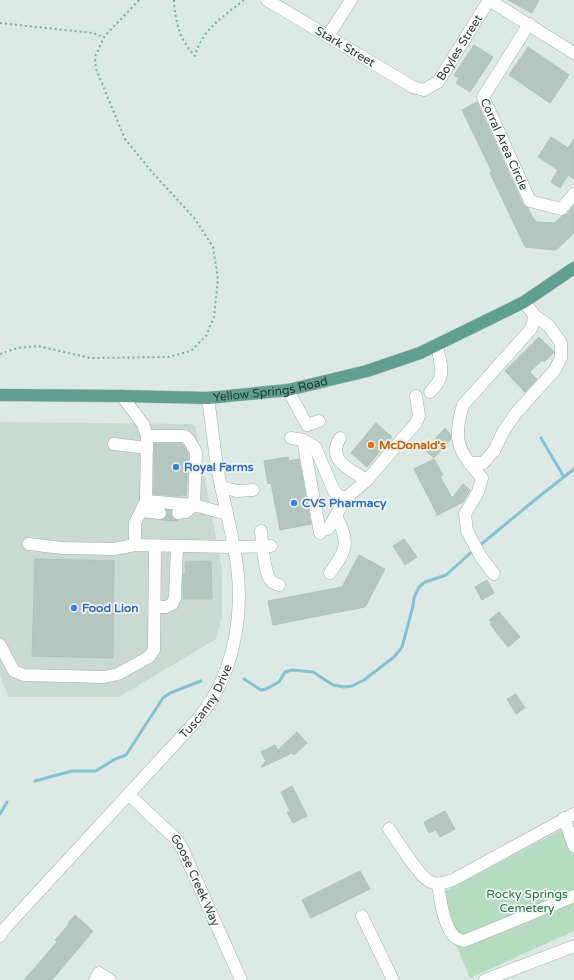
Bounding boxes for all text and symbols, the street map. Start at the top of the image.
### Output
street label: Boyles Street [434,12,485,83]
street label: Stark Street [313,23,378,70]
street label: Corral Area Circle [477,96,531,193]
street label: Yellow Springs Road [212,374,329,404]
place label: McDonald's [379,438,446,452]
marker: McDonald's [366,440,376,450]
place label: Royal Farms [184,460,254,475]
marker: Royal Farms [171,462,181,472]
place label: CVS Pharmacy [302,496,387,511]
marker: CVS Pharmacy [289,498,299,508]
place label: Food Lion [82,601,139,615]
marker: Food Lion [69,603,79,613]
street label: Tuscanny Drive [176,662,235,741]
street label: Goose Creek Way [168,831,223,929]
park label: Rocky Springs Cemetery [486,887,568,915]

